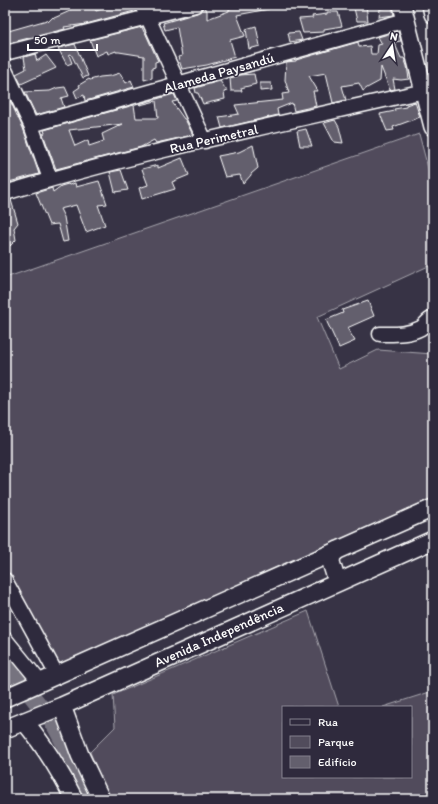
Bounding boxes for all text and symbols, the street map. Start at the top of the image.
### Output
scale bar [28,26,97,52]
north arrow [372,26,412,66]
text: N [389,30,399,44]
text: 50 m [34,33,60,47]
street label: Alameda Paysandú [162,49,276,97]
street label: Rua Perimetral [168,121,260,157]
street label: Avenida Independência [152,599,287,671]
legend [282,706,412,778]
text: Rua [318,715,338,729]
text: Parque [318,735,354,749]
text: Edifício [318,755,357,769]

